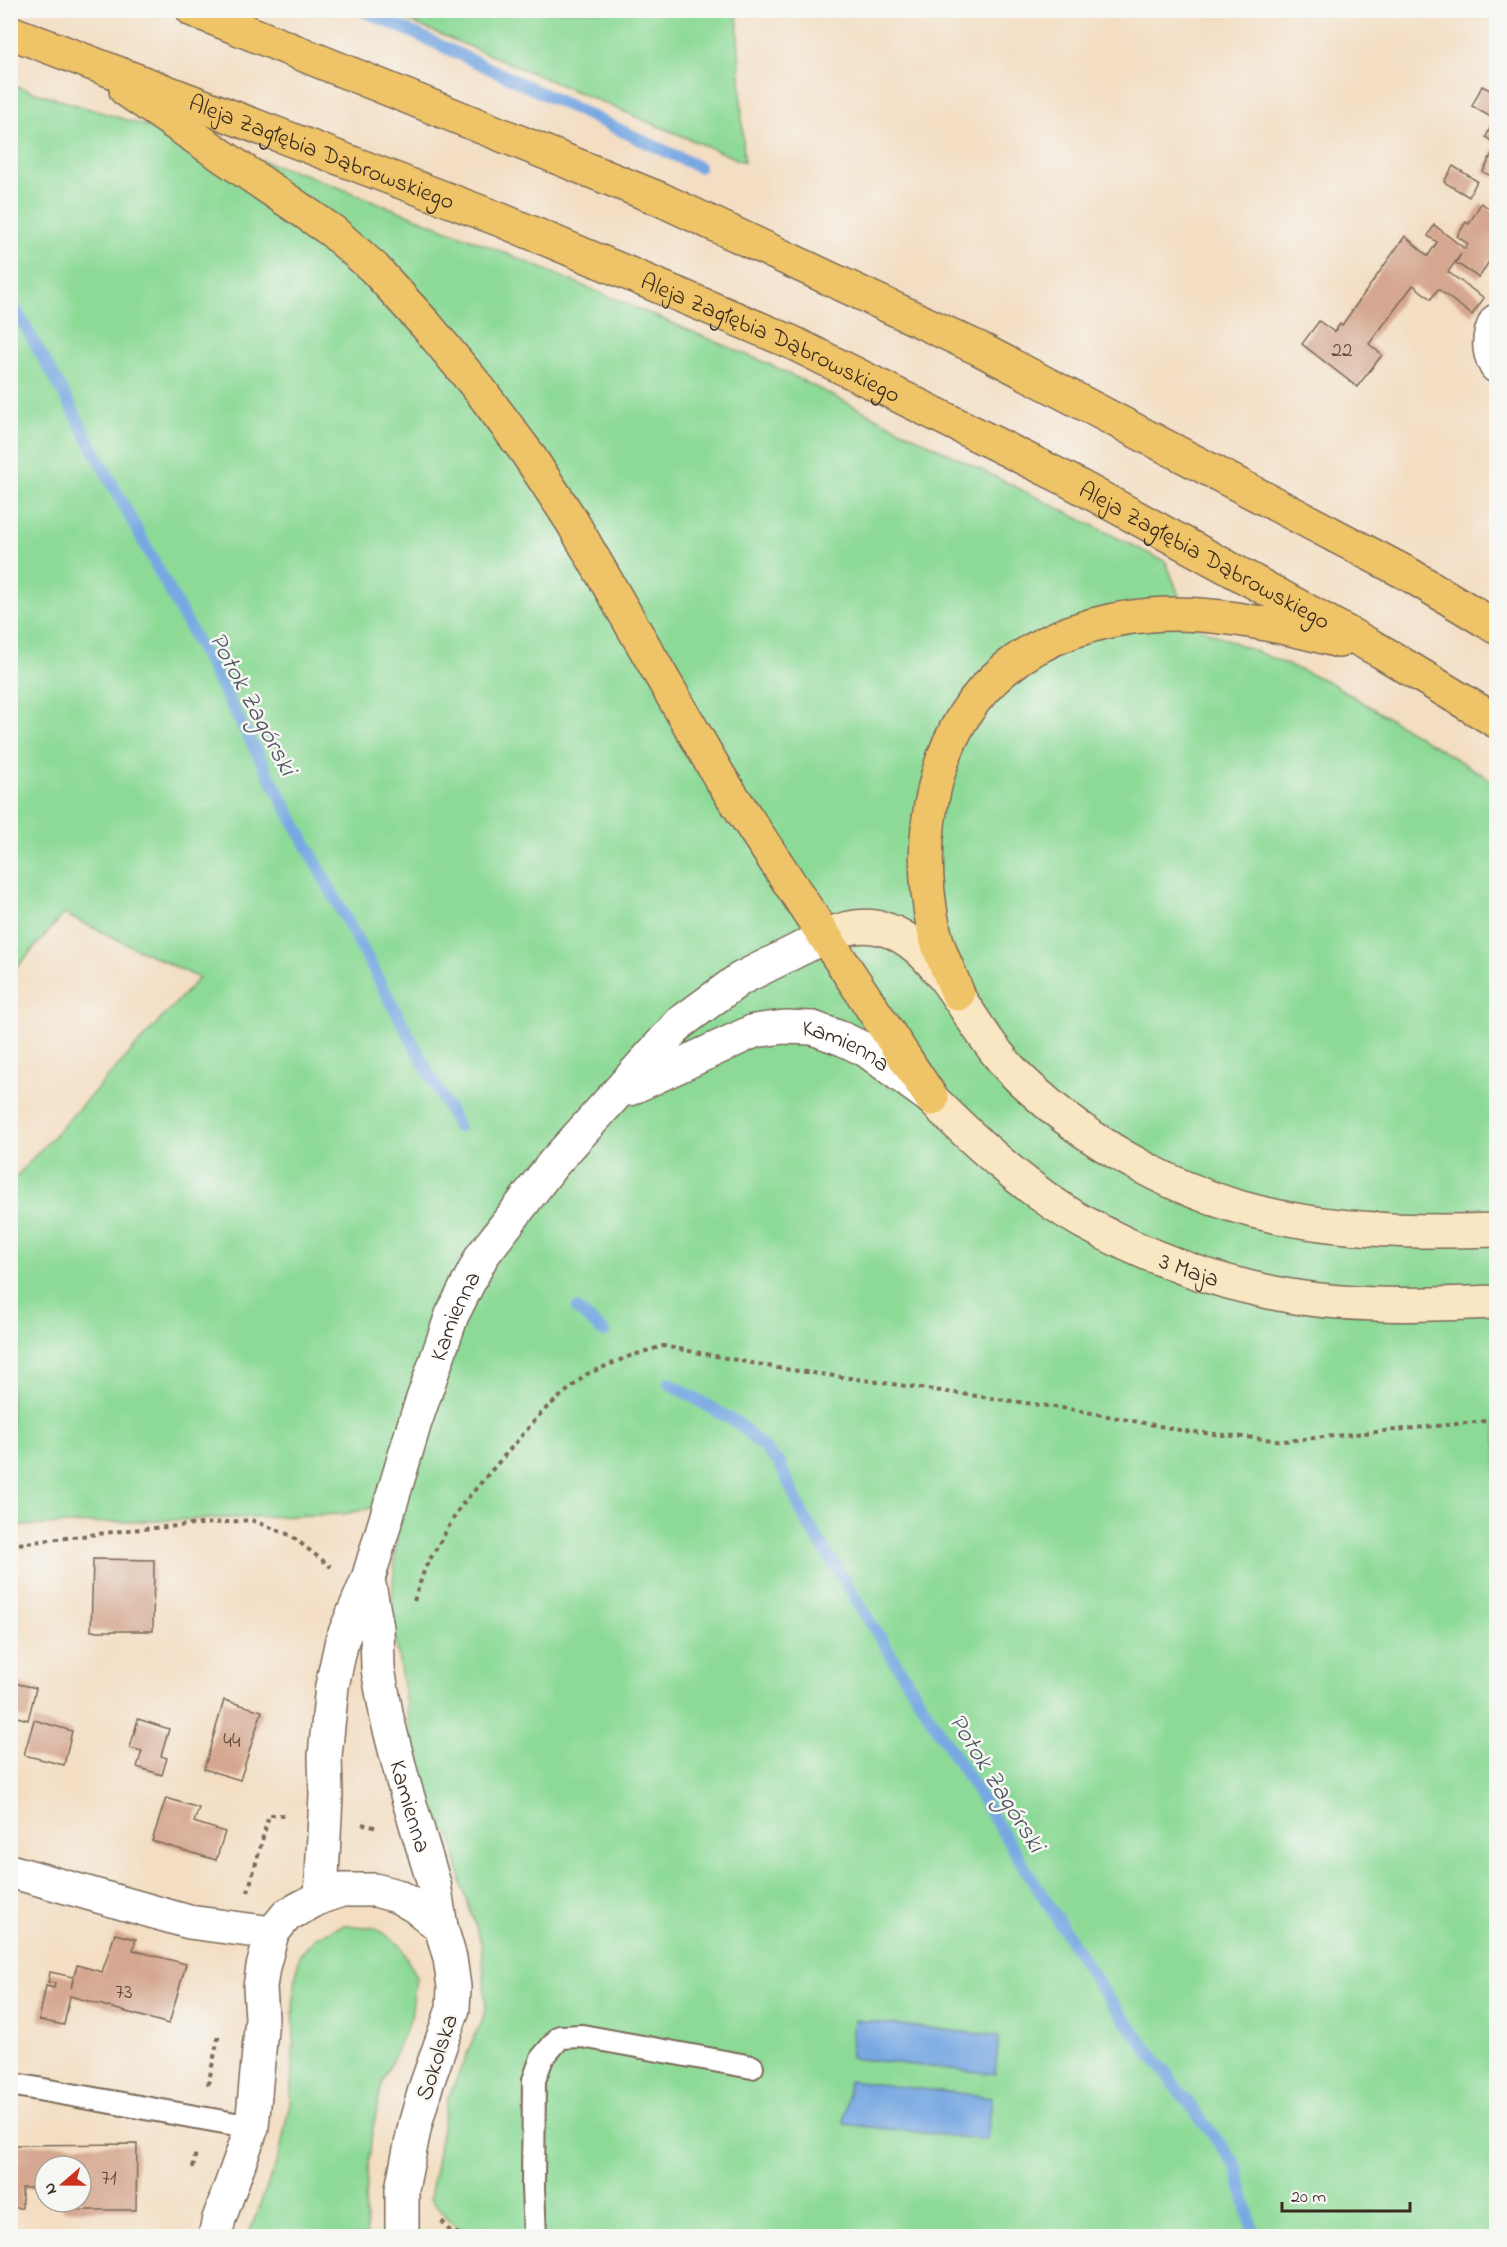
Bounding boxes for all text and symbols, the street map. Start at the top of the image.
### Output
street label: Aleja Zagłębia Dąbrowskiego [183,87,459,221]
street label: Aleja Zagłębia Dąbrowskiego [634,266,906,414]
house number: 22 [1332,336,1352,366]
street label: Aleja Zagłębia Dąbrowskiego [1072,474,1336,640]
water label: Potok Zagórski [198,626,306,785]
street label: Kamienna [802,1013,897,1082]
street label: 3 Maja [1153,1245,1223,1298]
street label: Kamienna [422,1266,491,1366]
water label: Potok Zagórski [938,1707,1055,1863]
house number: 44 [223,1727,241,1757]
street label: Kamienna [378,1757,439,1857]
house number: 73 [115,1978,133,2008]
street label: Sokolska [408,2010,469,2106]
north arrow [33,2154,93,2214]
house number: 71 [101,2164,117,2194]
scale bar [1282,2175,1410,2213]
text: N [38,2179,64,2198]
text: 20 m [1291,2185,1326,2211]

